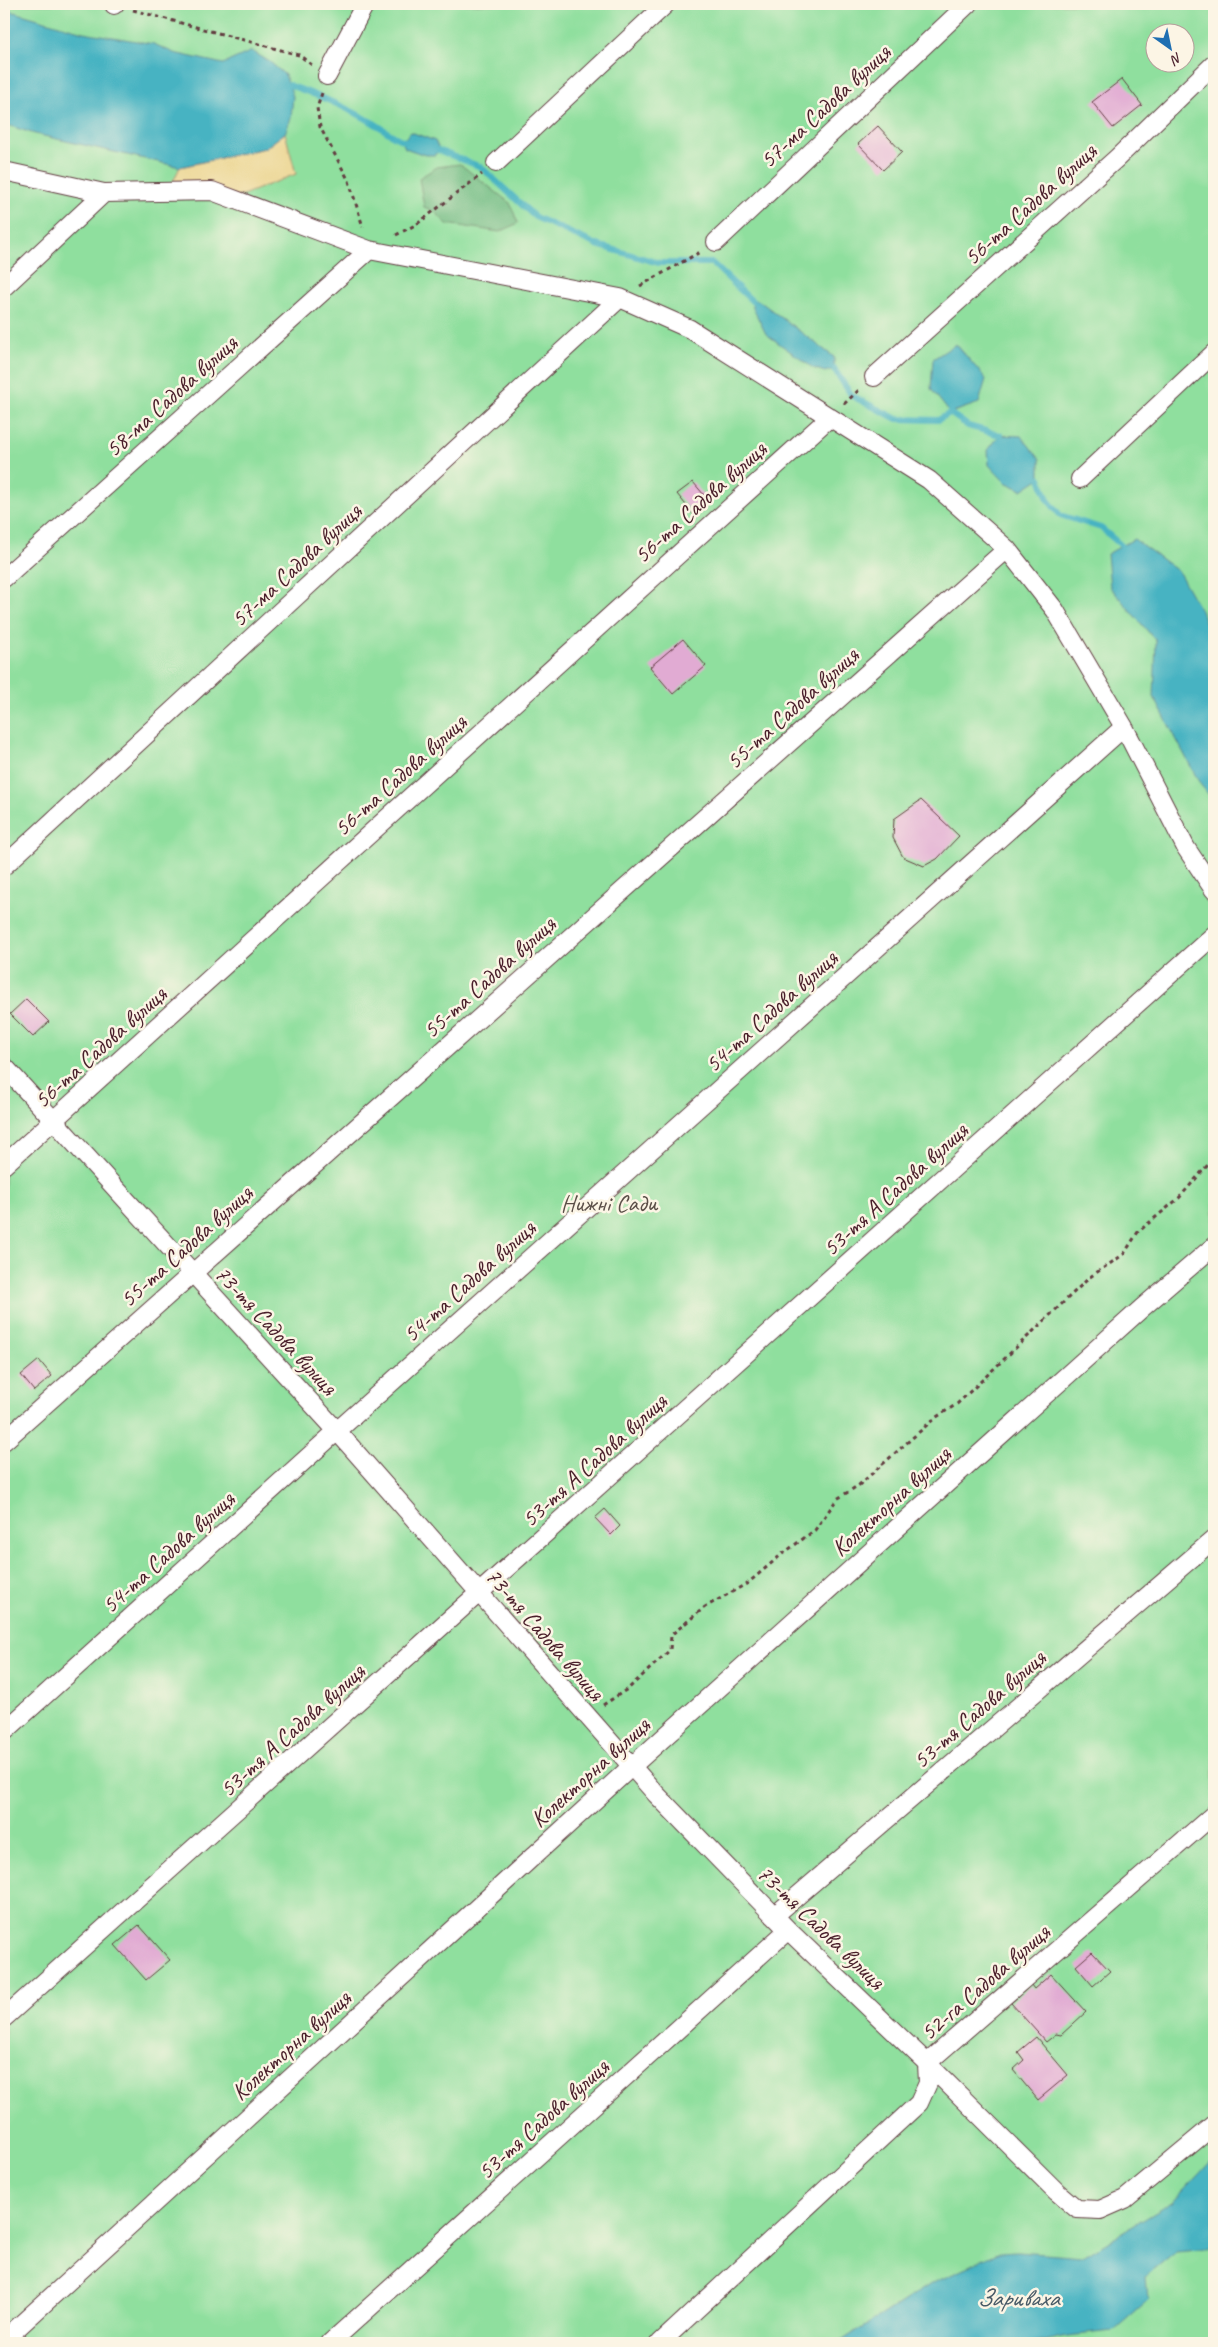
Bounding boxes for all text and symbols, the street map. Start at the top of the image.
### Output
north arrow [1146,22,1196,72]
street label: 57-ма Садова вулиця [753,37,898,174]
text: N [1167,49,1185,69]
street label: 56-та Садова вулиця [957,135,1104,272]
street label: 58-ма Садова вулиця [98,328,245,464]
street label: 56-та Садова вулиця [627,433,774,570]
street label: 57-ма Садова вулиця [224,496,369,633]
street label: 55-та Садова вулиця [719,639,866,776]
street label: 56-та Садова вулиця [327,706,474,843]
street label: 55-та Садова вулиця [416,908,563,1045]
street label: 54-та Садова вулиця [698,942,845,1079]
street label: 56-та Садова вулиця [27,978,174,1115]
street label: 53-тя А Садова вулиця [816,1115,975,1262]
street label: 55-та Садова вулиця [113,1177,260,1314]
park label: Нижні Сади [561,1188,659,1218]
street label: 54-та Садова вулиця [396,1212,543,1349]
street label: 73-тя Садова вулиця [208,1259,345,1402]
street label: 53-тя А Садова вулиця [515,1386,674,1533]
street label: Колекторна вулиця [825,1438,958,1563]
street label: 54-та Садова вулиця [95,1483,242,1620]
street label: 73-тя Садова вулиця [479,1561,612,1708]
street label: 53-тя Садова вулиця [906,1642,1053,1775]
street label: 53-тя А Садова вулиця [213,1656,372,1803]
street label: Колекторна вулиця [524,1709,657,1834]
street label: 73-тя Садова вулиця [751,1858,892,1997]
street label: 52-га Садова вулиця [914,1916,1057,2047]
street label: Колекторна вулиця [225,1982,358,2107]
street label: 53-тя Садова вулиця [471,2051,616,2186]
water label: Зариваха [977,2282,1061,2314]

